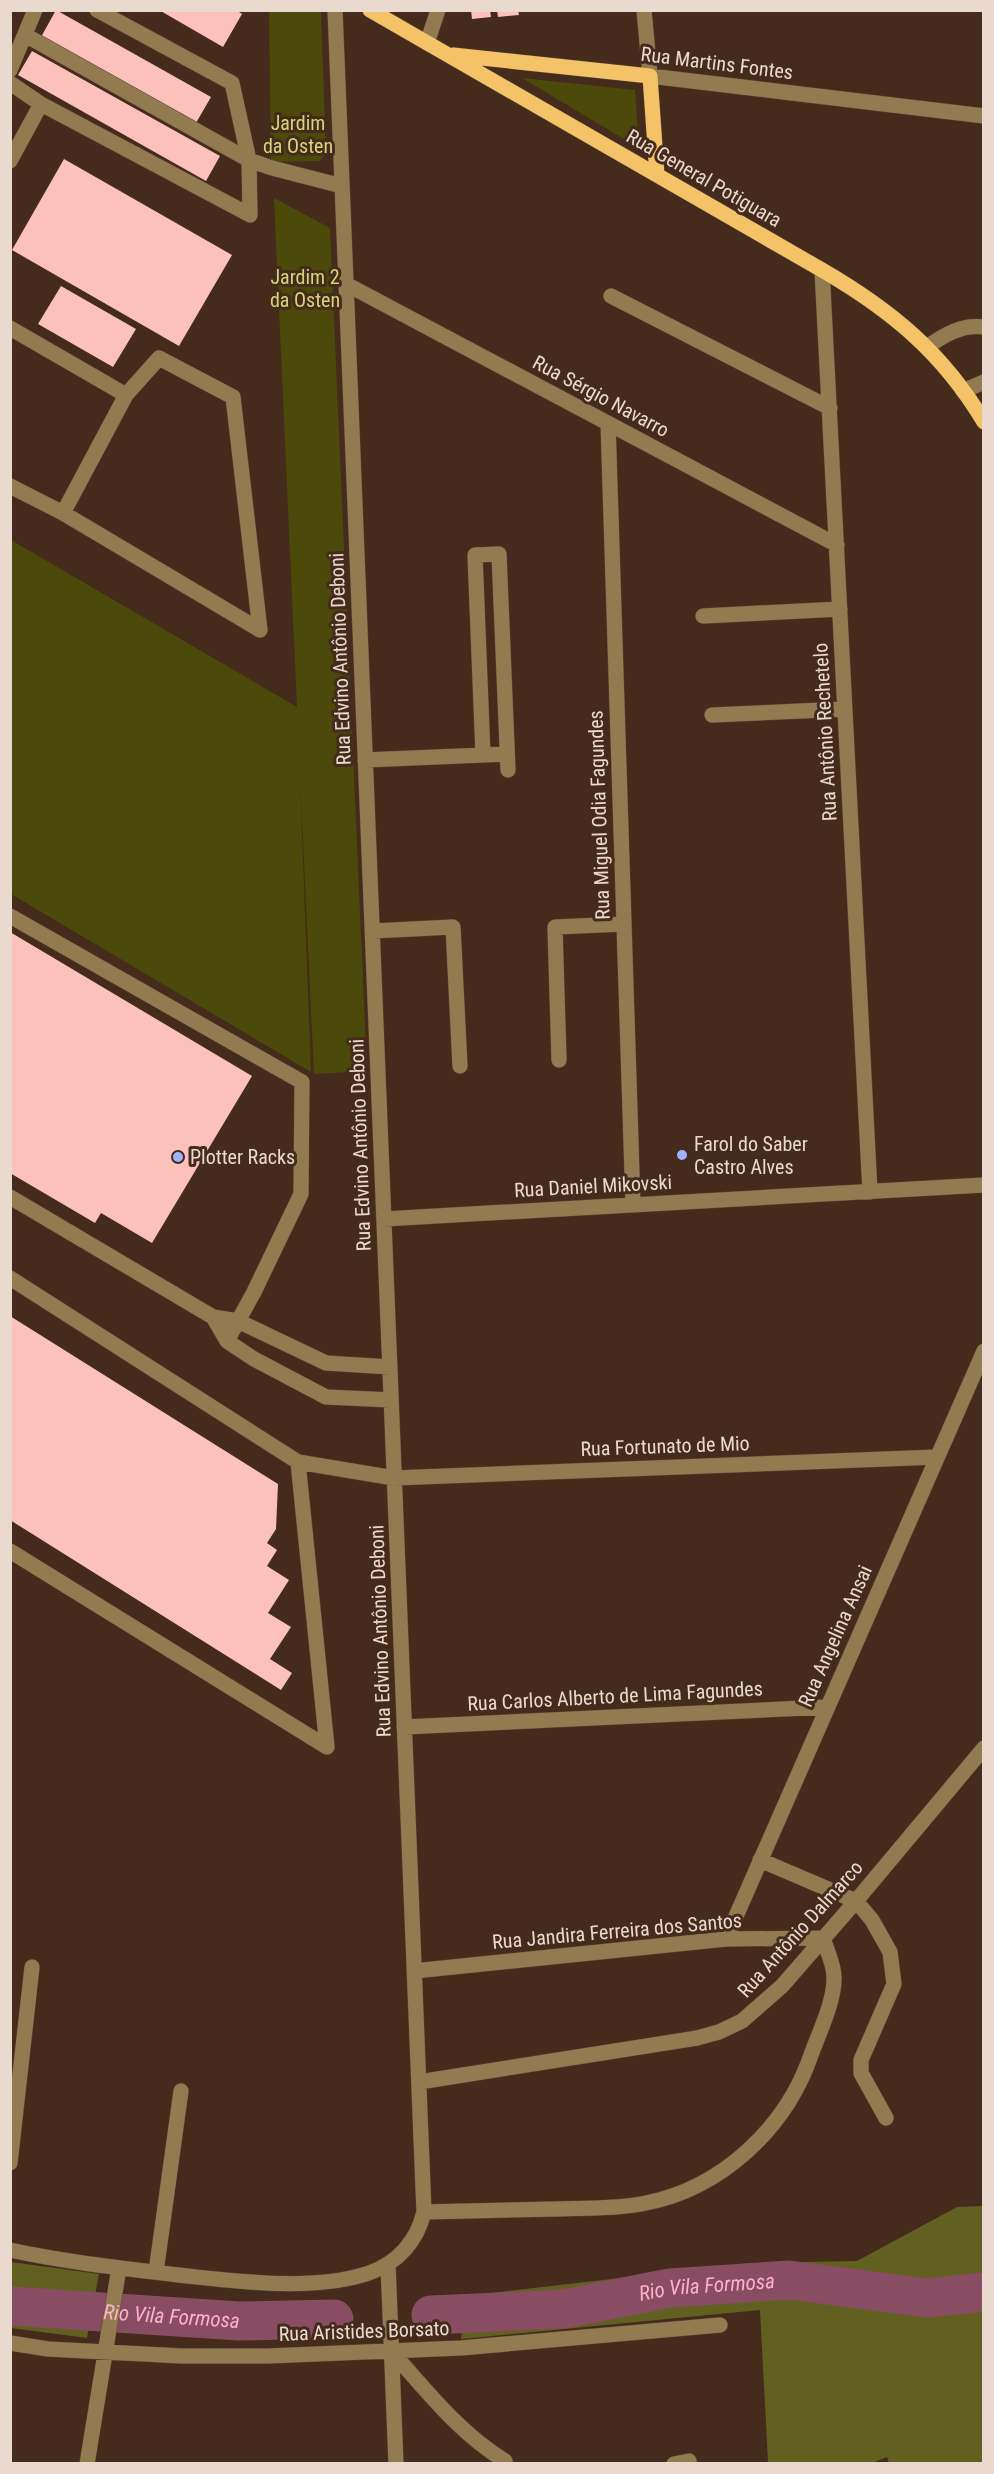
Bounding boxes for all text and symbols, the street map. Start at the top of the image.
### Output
street label: Rua Martins Fontes [640,42,794,84]
park label: Jardim da Osten [263,111,333,158]
street label: Rua General Potiguara [622,124,786,232]
park label: Jardim 2 da Osten [270,265,340,312]
street label: Rua Sérgio Navarro [529,350,673,442]
street label: Rua Edvino Antônio Deboni [324,552,356,766]
street label: Rua Antônio Rechetelo [808,642,842,822]
street label: Rua Miguel Odia Fagundes [583,710,615,920]
street label: Rua Edvino Antônio Deboni [344,1038,376,1252]
place label: Farol do Saber Castro Alves [694,1132,808,1179]
place label: Plotter Racks [190,1145,295,1169]
marker: Farol do Saber Castro Alves [675,1148,689,1162]
marker: Plotter Racks [171,1150,185,1164]
street label: Rua Daniel Mikovski [513,1170,673,1202]
street label: Rua Fortunato de Mio [580,1431,750,1461]
street label: Rua Edvino Antônio Deboni [364,1524,396,1738]
street label: Rua Angelina Ansai [793,1561,877,1711]
street label: Rua Carlos Alberto de Lima Fagundes [467,1676,763,1716]
street label: Rua Antônio Dalmarco [732,1856,868,2002]
street label: Rua Jandira Ferreira dos Santos [491,1908,743,1954]
water label: Rio Vila Formosa [637,2269,776,2306]
water label: Rio Vila Formosa [103,2300,241,2333]
street label: Rua Aristides Borsato [278,2316,450,2346]

